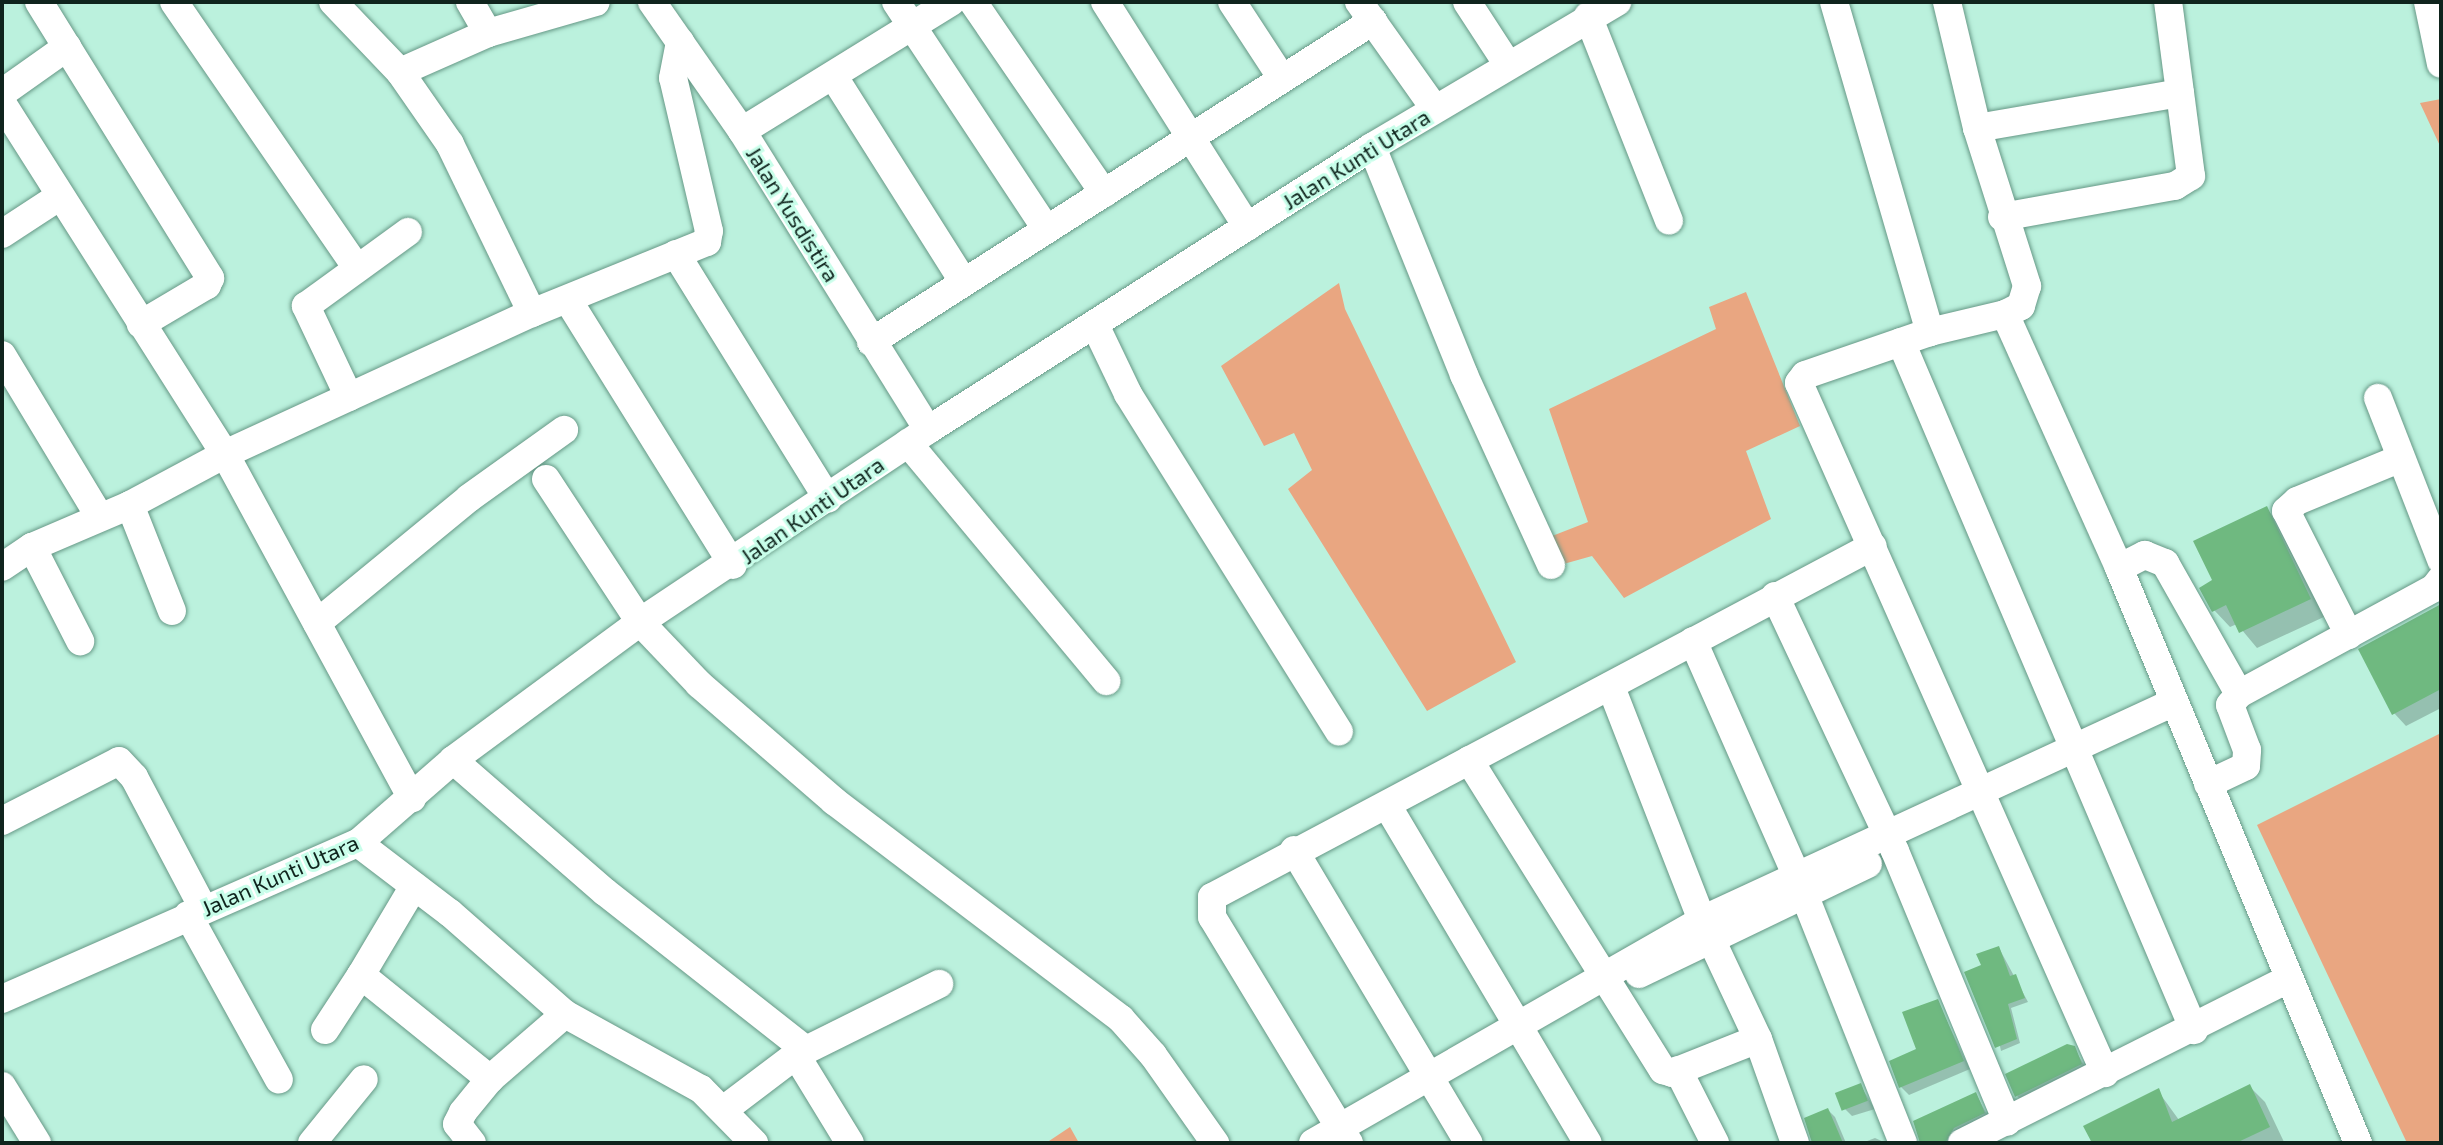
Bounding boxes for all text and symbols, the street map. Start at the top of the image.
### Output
street label: Jalan Kunti Utara [1277,103,1435,215]
street label: Jalan Yusdistira [741,141,845,287]
street label: Jalan Kunti Utara [735,451,889,569]
street label: Jalan Kunti Utara [198,829,362,921]

